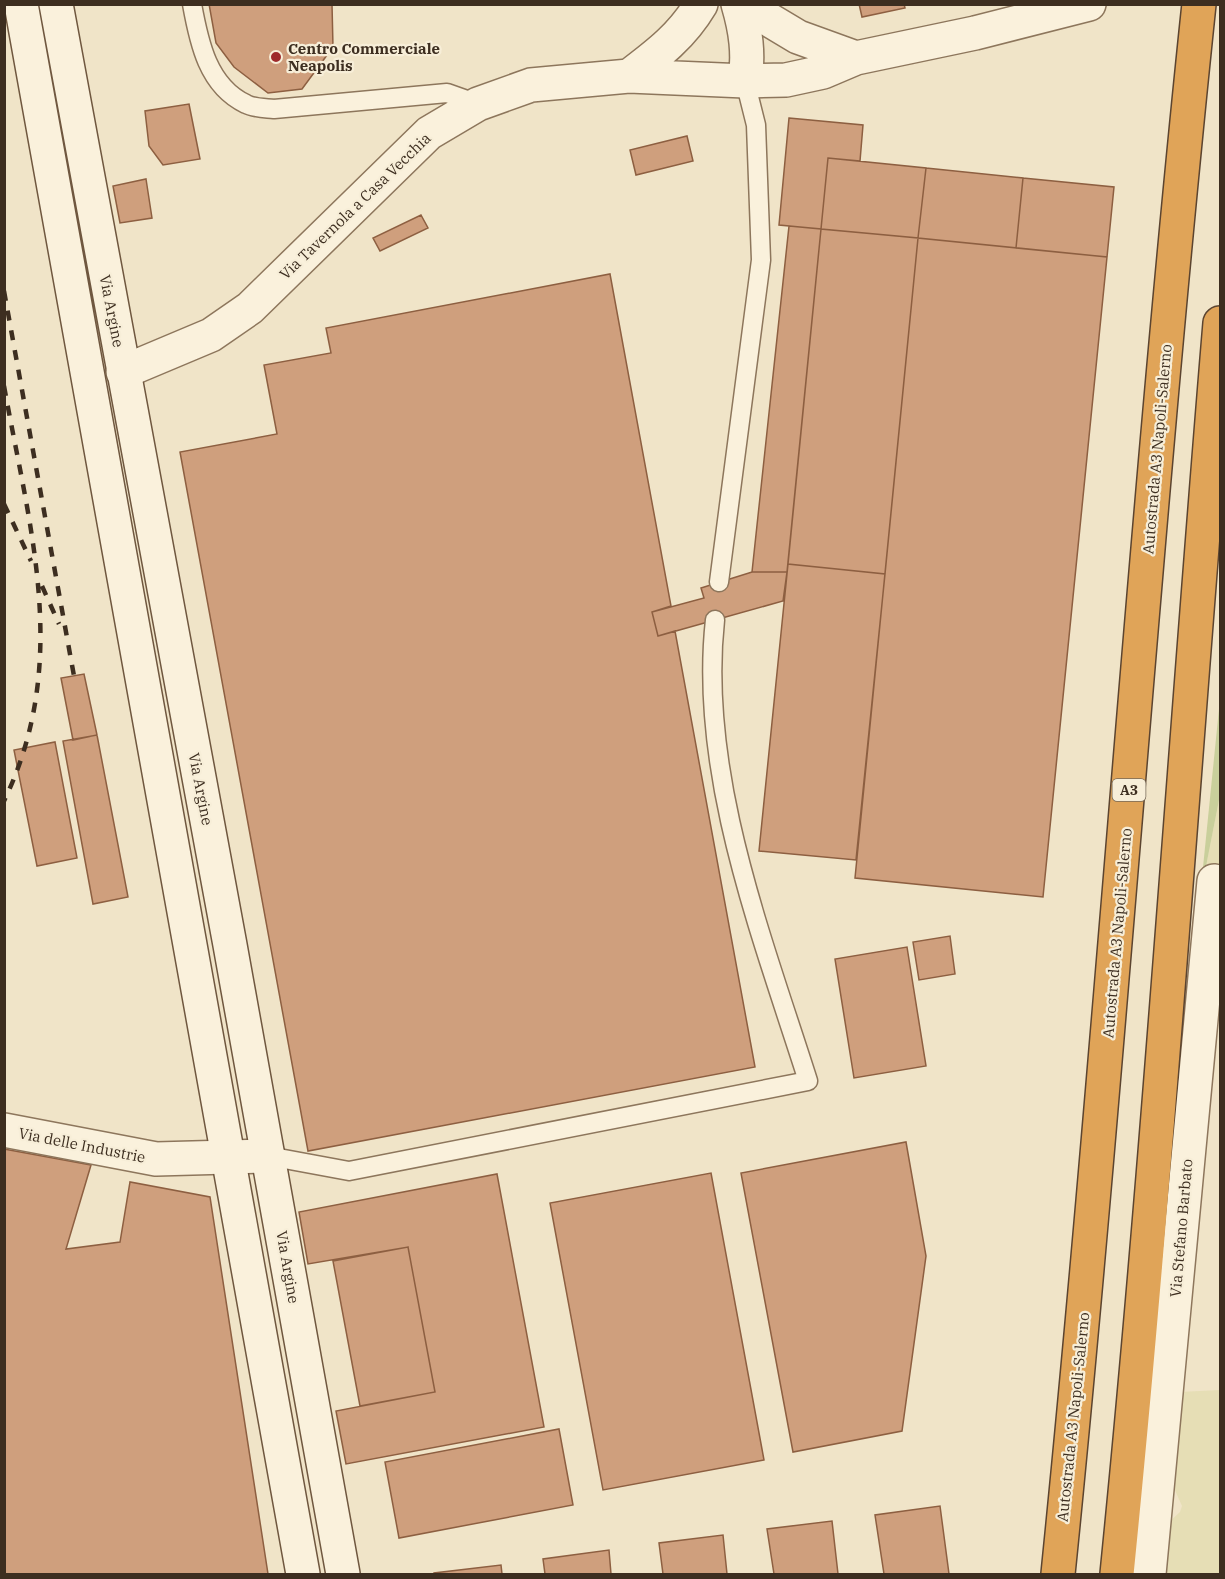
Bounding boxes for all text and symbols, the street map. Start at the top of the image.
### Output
place label: Centro Commerciale Neapolis [288,39,440,75]
marker: Centro Commerciale Neapolis [269,50,283,64]
street label: Via Tavernola a Casa Vecchia [275,129,435,283]
street label: Via Argine [96,273,128,349]
street label: Autostrada A3 Napoli-Salerno [1138,343,1176,555]
street label: Via Argine [185,751,217,827]
road number: A3 [1112,779,1146,801]
street label: Autostrada A3 Napoli-Salerno [1098,827,1136,1039]
street label: Via delle Industrie [17,1123,147,1167]
street label: Via Stefano Barbato [1165,1158,1197,1298]
street label: Via Argine [272,1229,304,1305]
street label: Autostrada A3 Napoli-Salerno [1053,1311,1093,1523]

